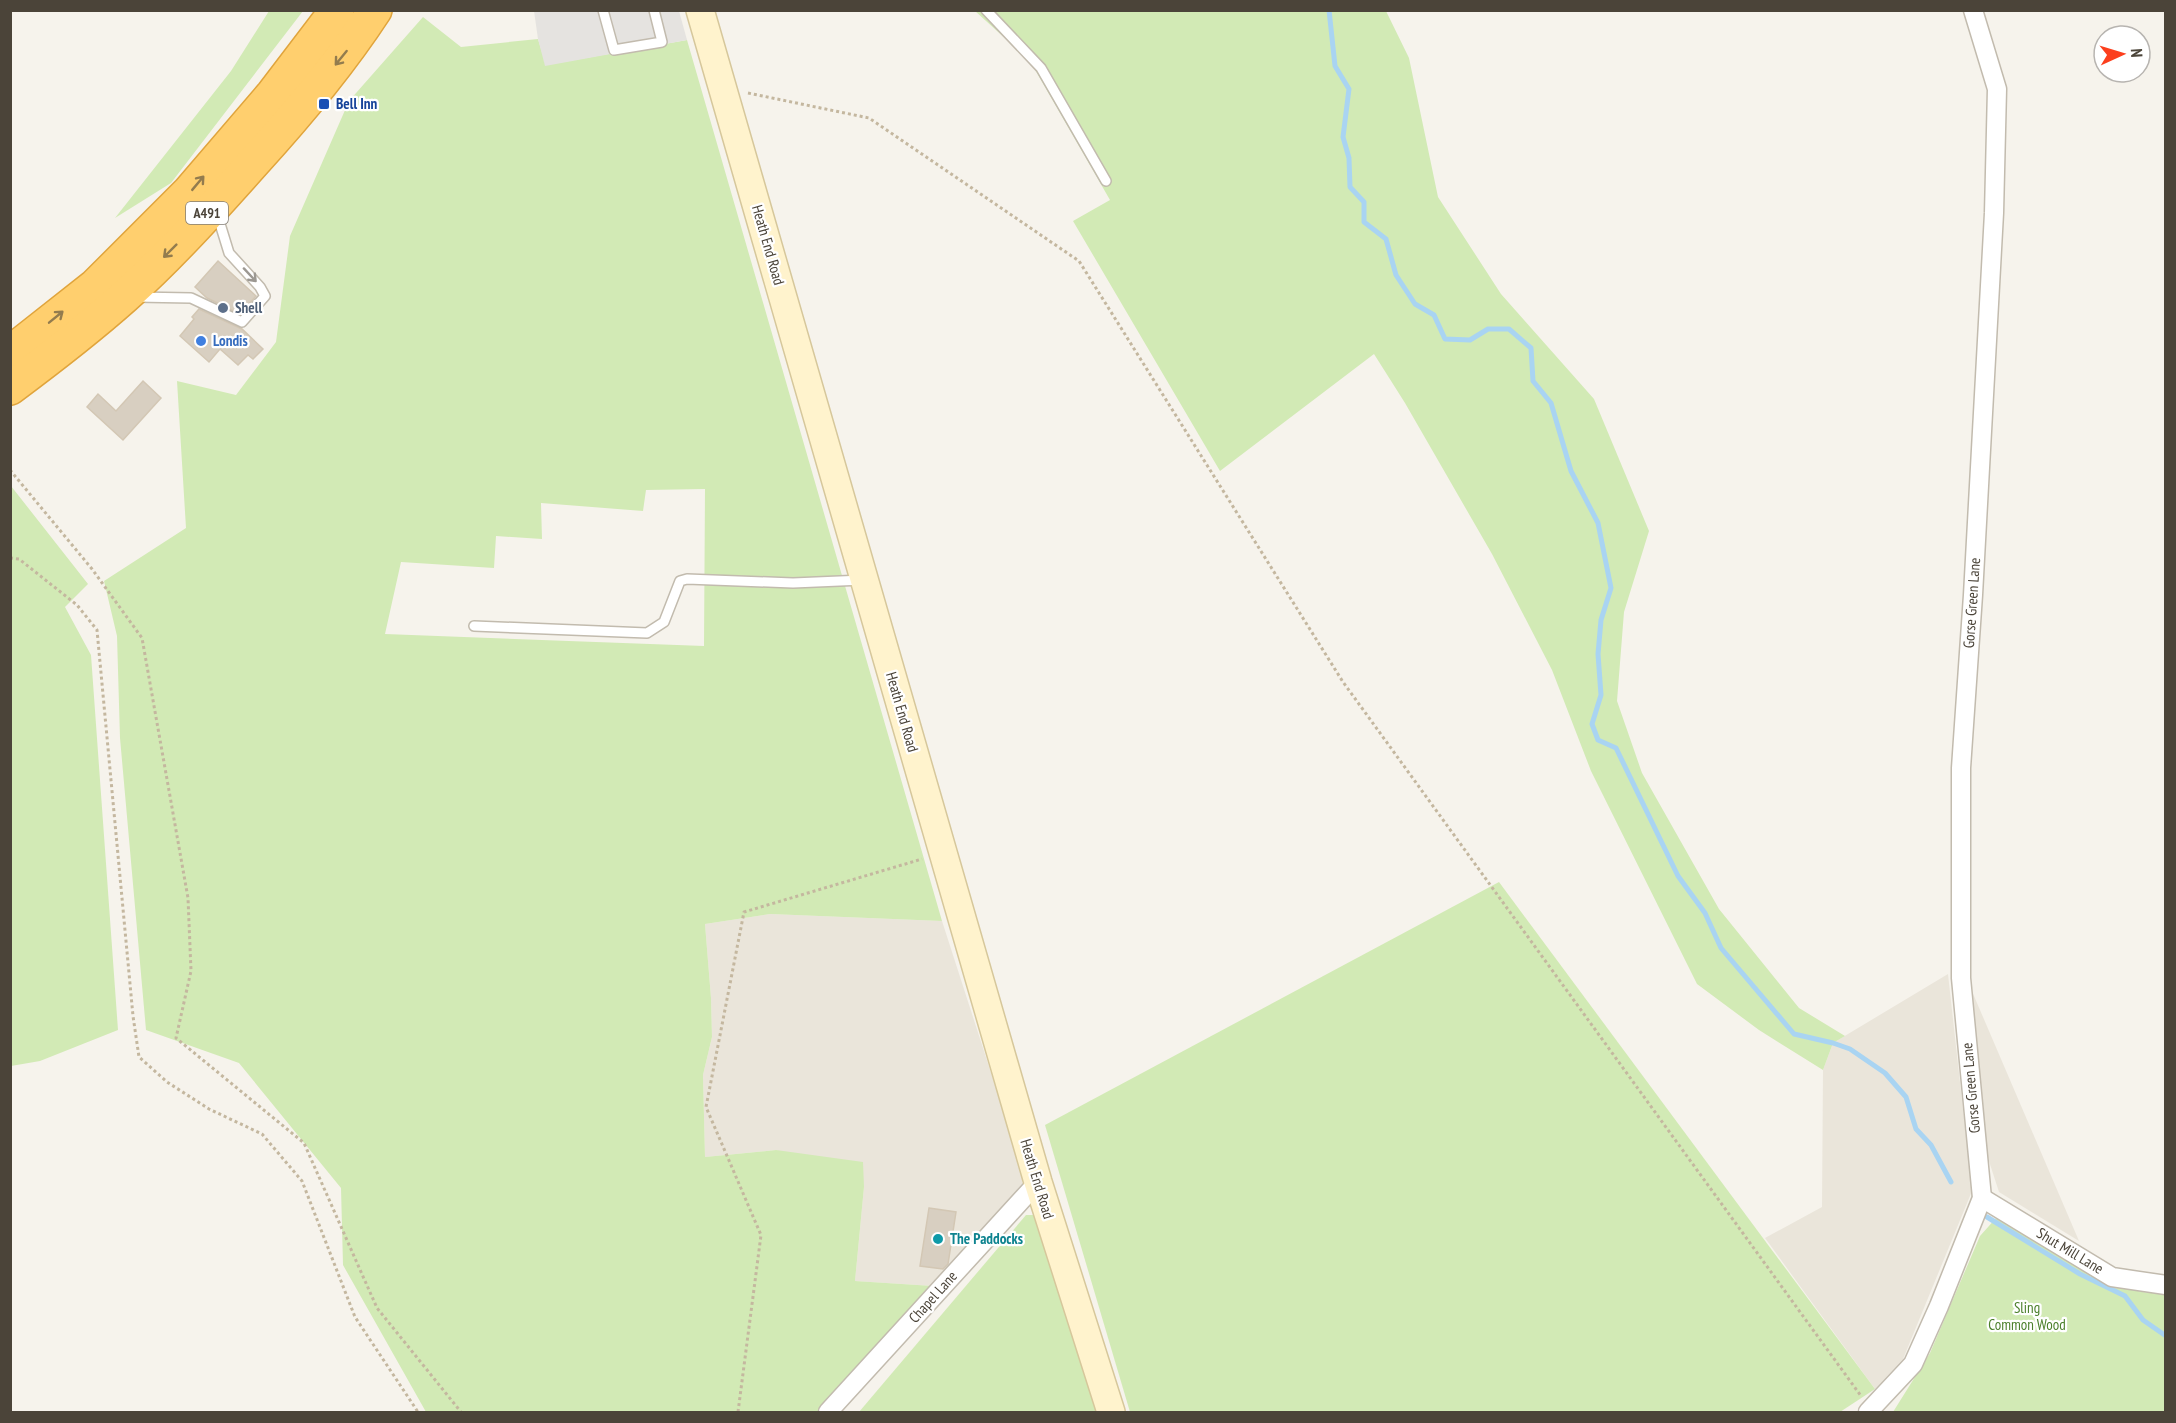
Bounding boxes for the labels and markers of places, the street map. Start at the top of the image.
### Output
place label: Bell Inn [336,94,377,113]
marker: Bell Inn [317,97,331,111]
place label: Shell [235,298,262,317]
marker: Shell [216,301,230,315]
place label: Londis [213,331,248,350]
marker: Londis [194,334,208,348]
place label: The Paddocks [950,1229,1023,1248]
marker: The Paddocks [931,1232,945,1246]

